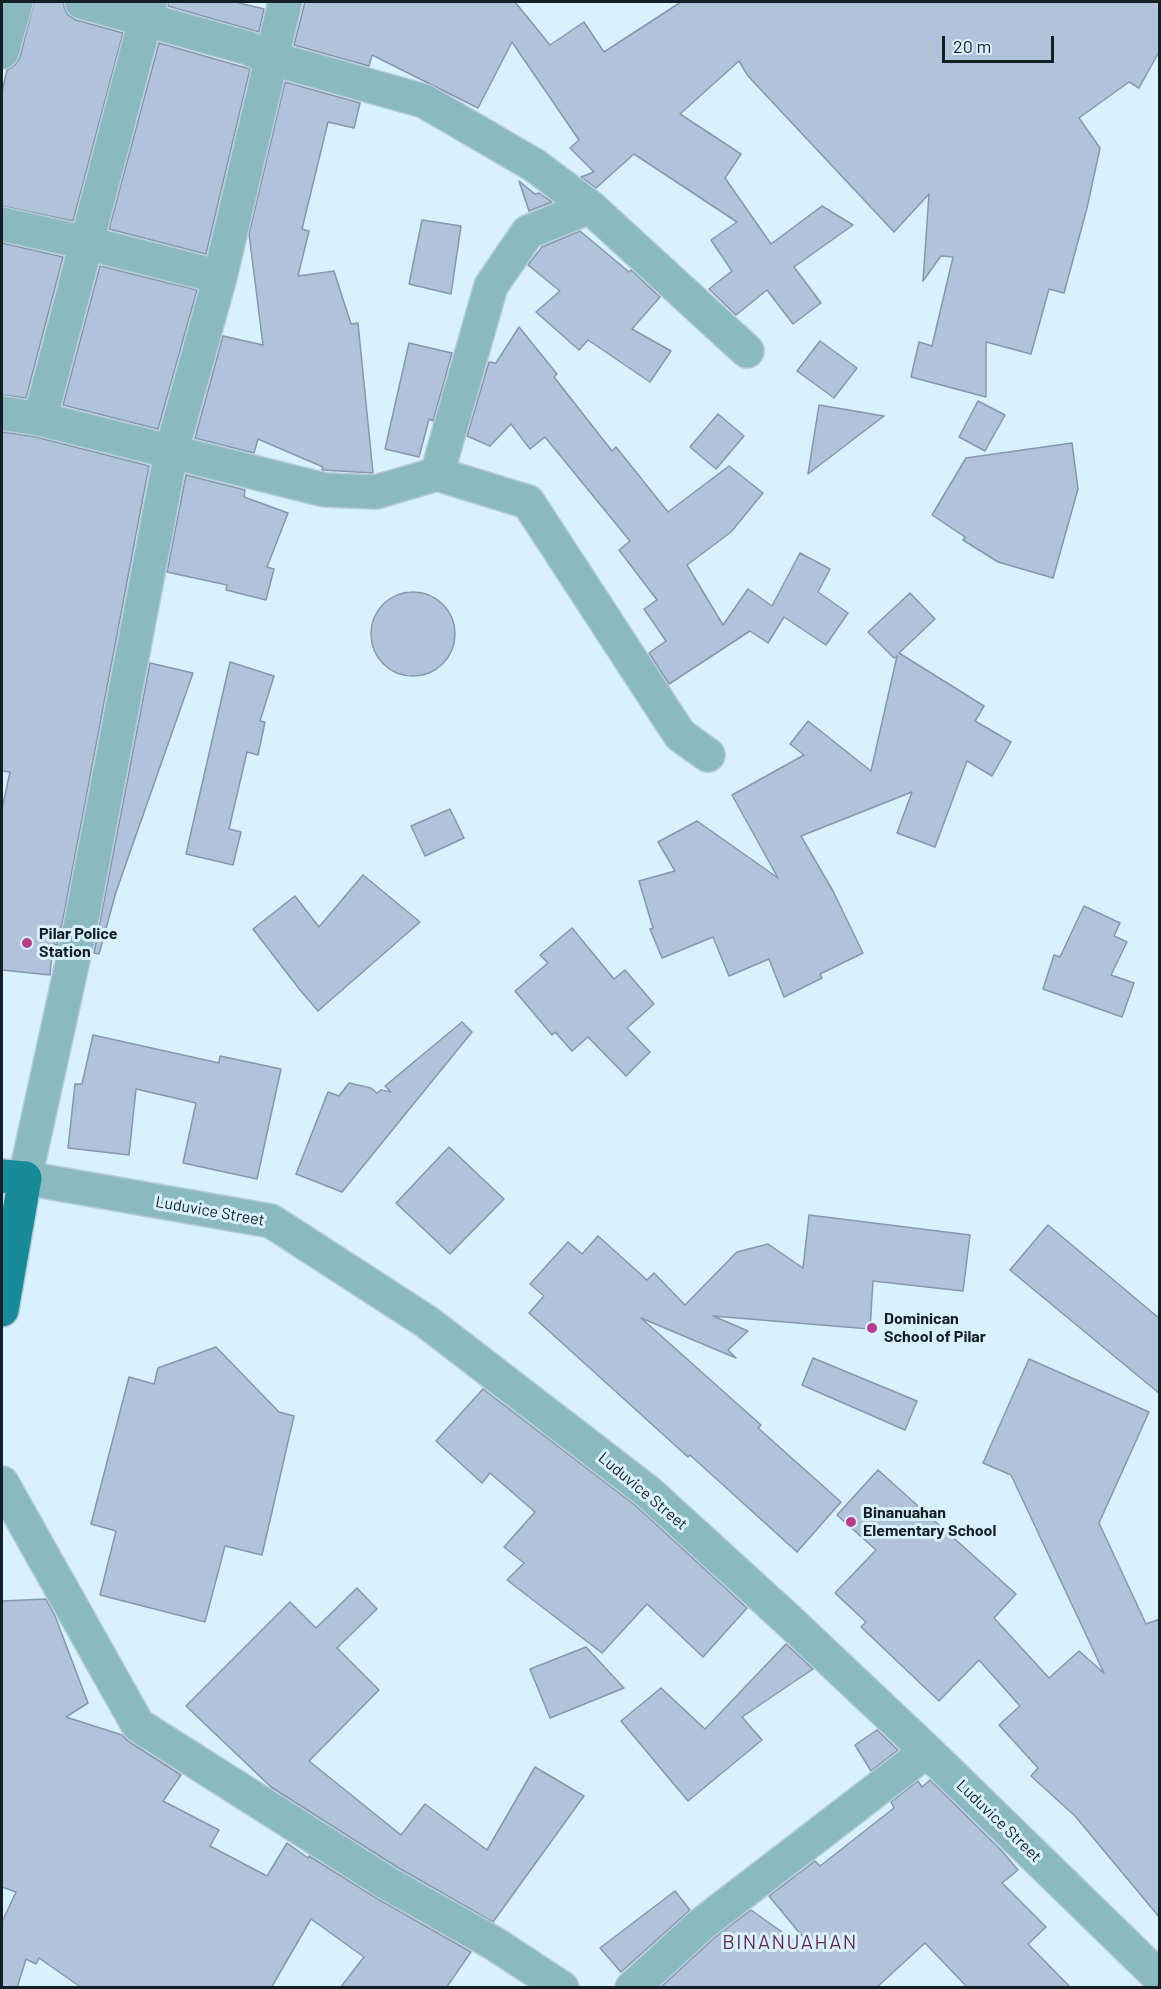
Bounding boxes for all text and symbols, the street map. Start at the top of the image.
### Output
scale bar [945,24,1058,62]
text: 20 m [953,35,991,57]
place label: Pilar Police Station [39,924,118,962]
marker: Pilar Police Station [20,936,34,950]
street label: Luduvice Street [154,1192,266,1230]
place label: Dominican School of Pilar [884,1309,986,1347]
marker: Dominican School of Pilar [865,1321,879,1335]
street label: Luduvice Street [595,1448,691,1534]
place label: Binanuahan Elementary School [863,1503,996,1541]
marker: Binanuahan Elementary School [844,1515,858,1529]
street label: Luduvice Street [953,1776,1045,1866]
district label: BINANUAHAN [722,1930,858,1954]

